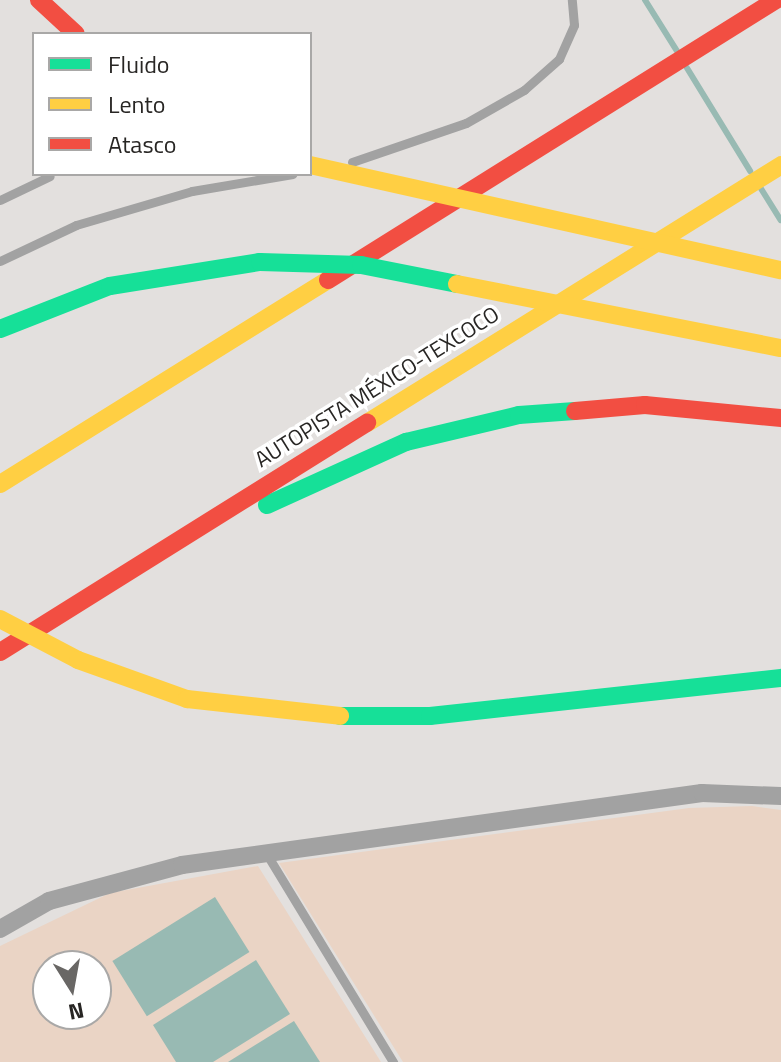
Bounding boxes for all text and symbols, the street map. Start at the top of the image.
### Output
legend [32,32,312,176]
text: Fluido [108,46,170,82]
text: Lento [108,86,165,122]
text: Atasco [108,126,177,162]
street label: AUTOPISTA MÉXICO-TEXCOCO [250,301,504,473]
north arrow [32,950,112,1030]
text: N [65,993,87,1030]

